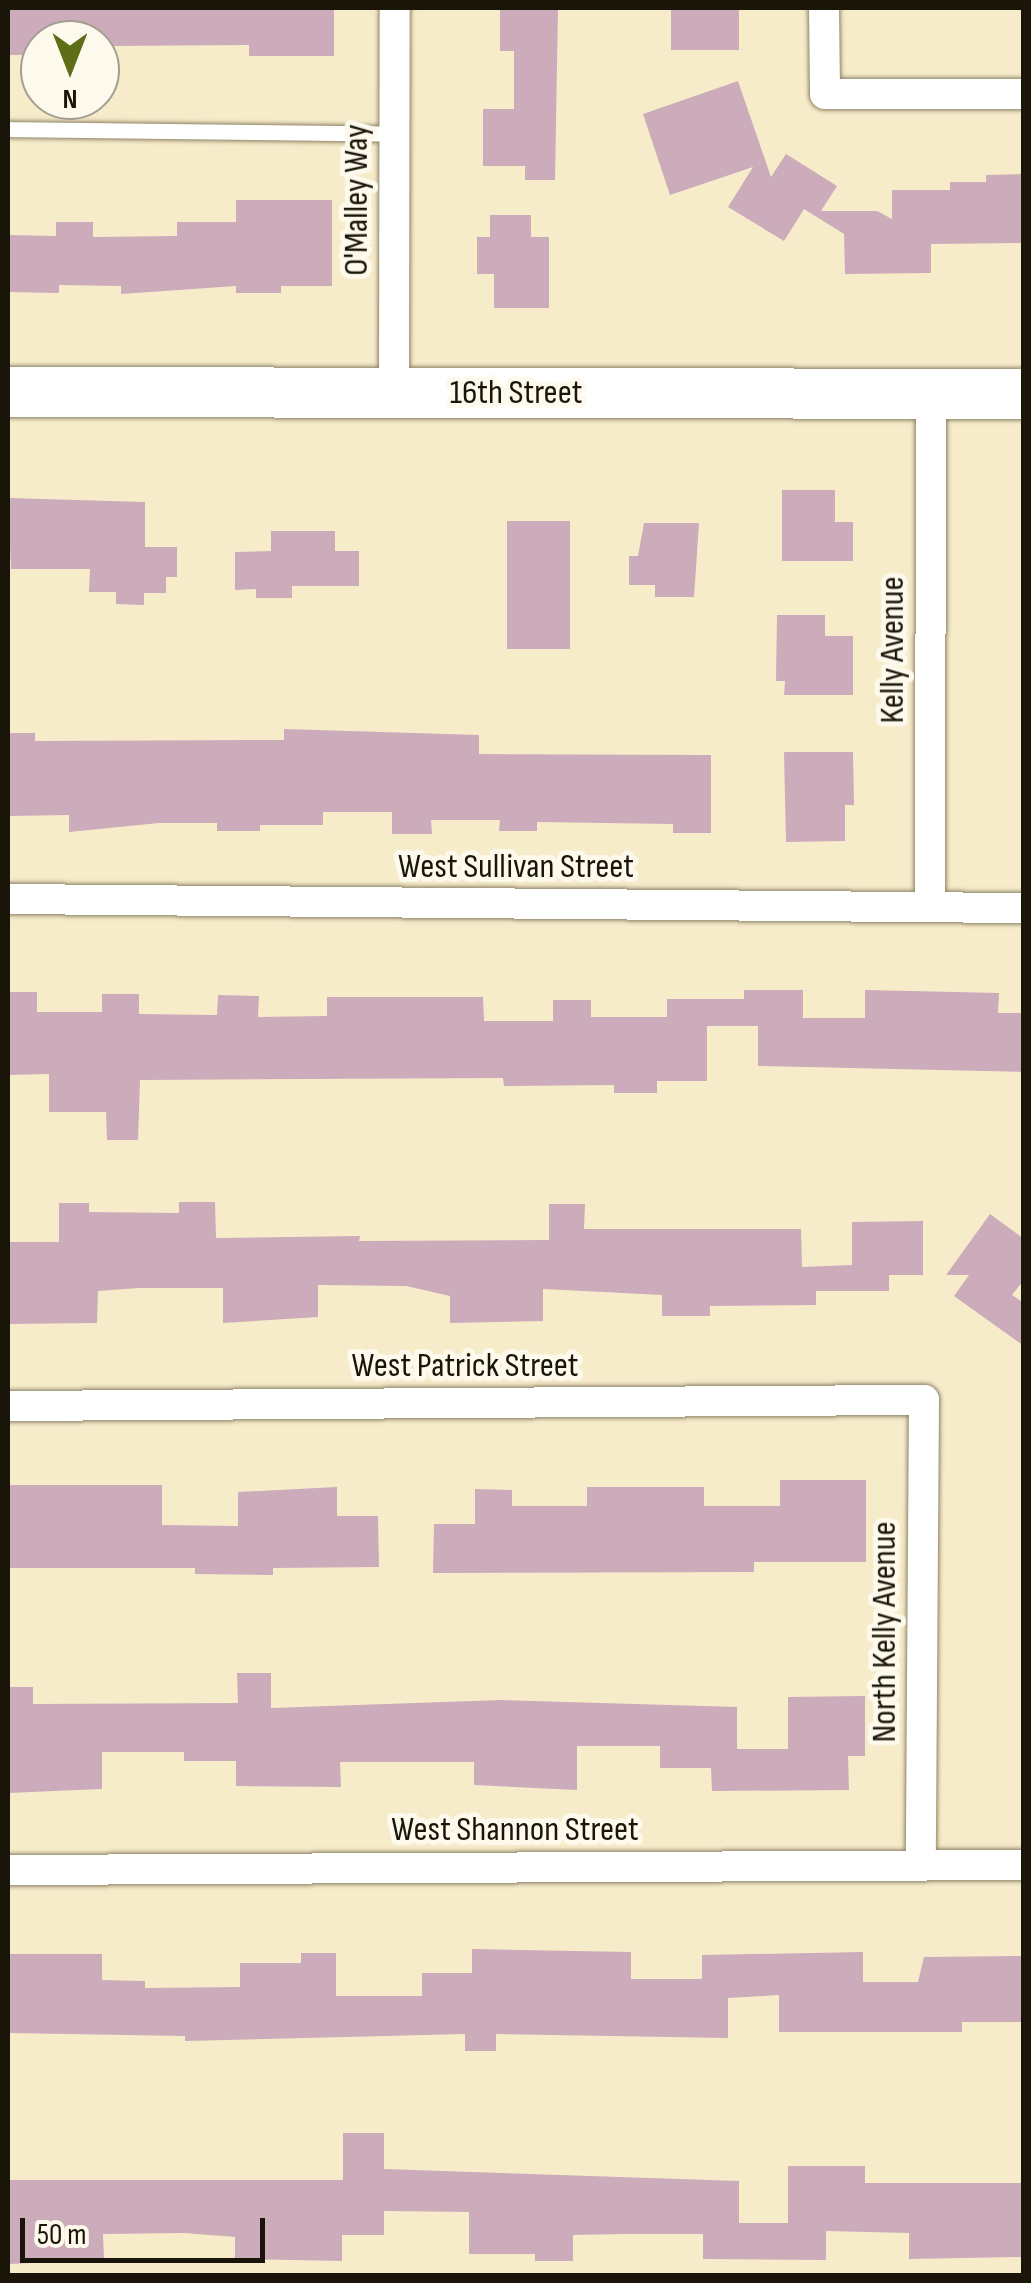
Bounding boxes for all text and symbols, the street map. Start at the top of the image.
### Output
north arrow [20,20,120,120]
text: N [63,82,77,115]
street label: O'Malley Way [336,124,378,276]
street label: 16th Street [450,372,582,414]
street label: Kelly Avenue [872,577,914,723]
street label: West Sullivan Street [398,846,634,888]
street label: West Patrick Street [352,1345,578,1387]
street label: North Kelly Avenue [864,1521,906,1743]
street label: West Shannon Street [391,1809,639,1851]
scale bar [25,2198,270,2260]
text: 50 m [37,2217,86,2253]

